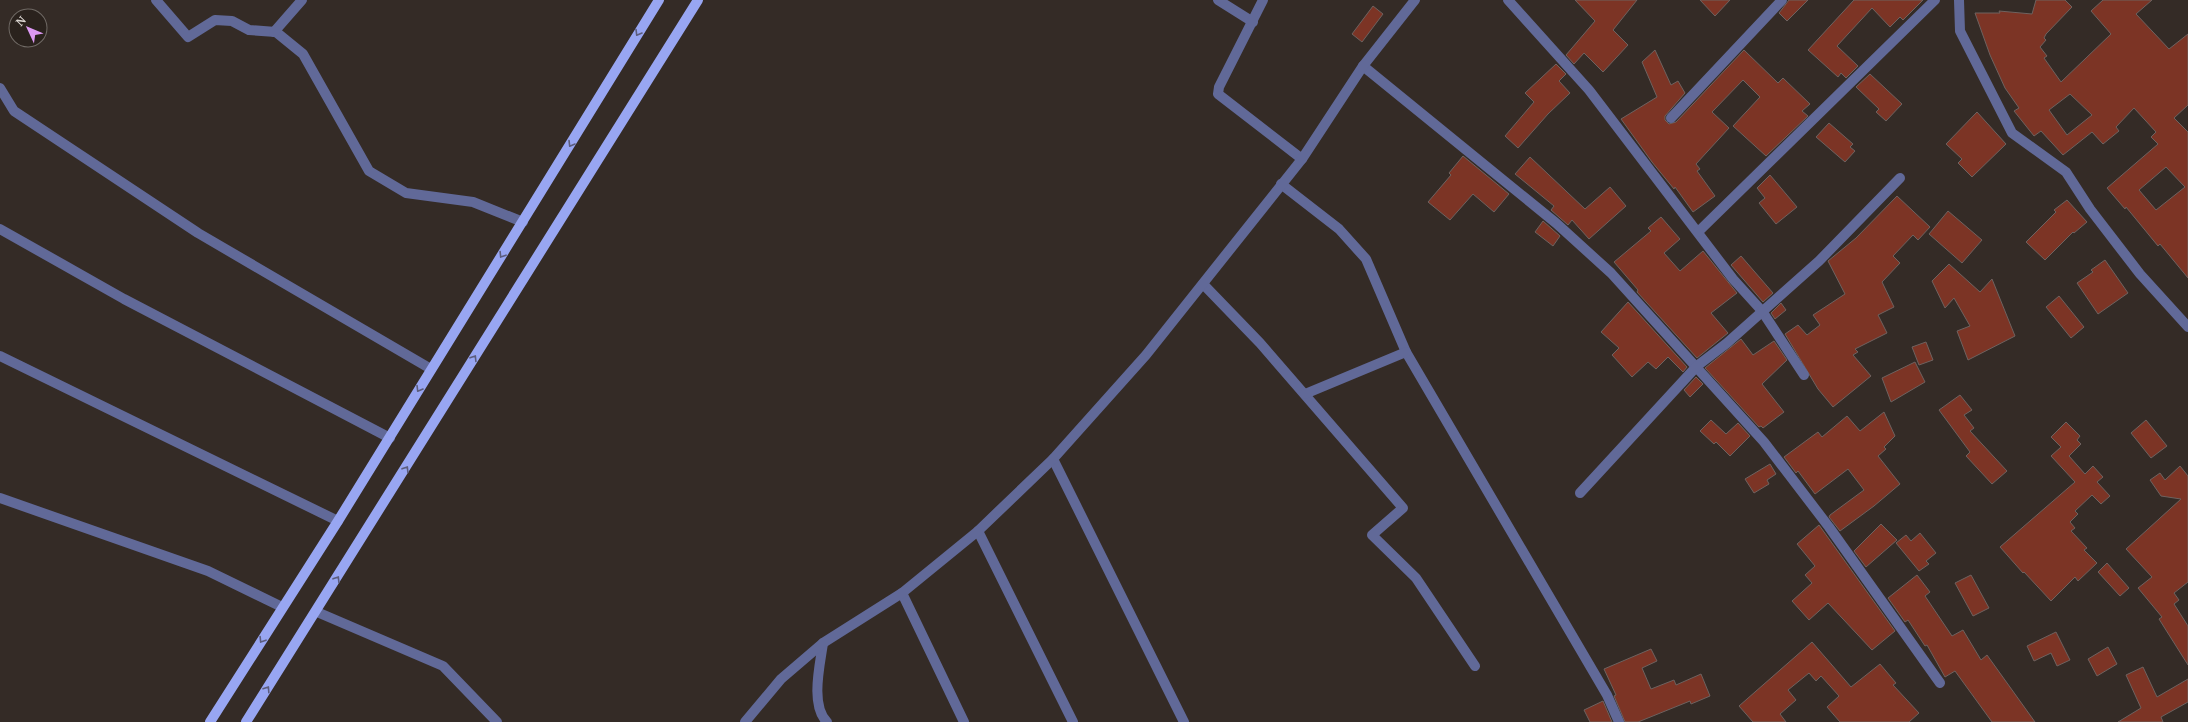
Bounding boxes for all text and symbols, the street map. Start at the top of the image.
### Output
north arrow [8,8,48,48]
text: N [12,12,29,29]
one-way arrow [636,29,643,36]
one-way arrow [568,140,575,147]
one-way arrow [500,251,507,258]
one-way arrow [469,356,476,363]
one-way arrow [416,385,424,392]
one-way arrow [401,466,408,473]
one-way arrow [332,576,340,583]
one-way arrow [259,636,266,643]
one-way arrow [263,686,270,693]

